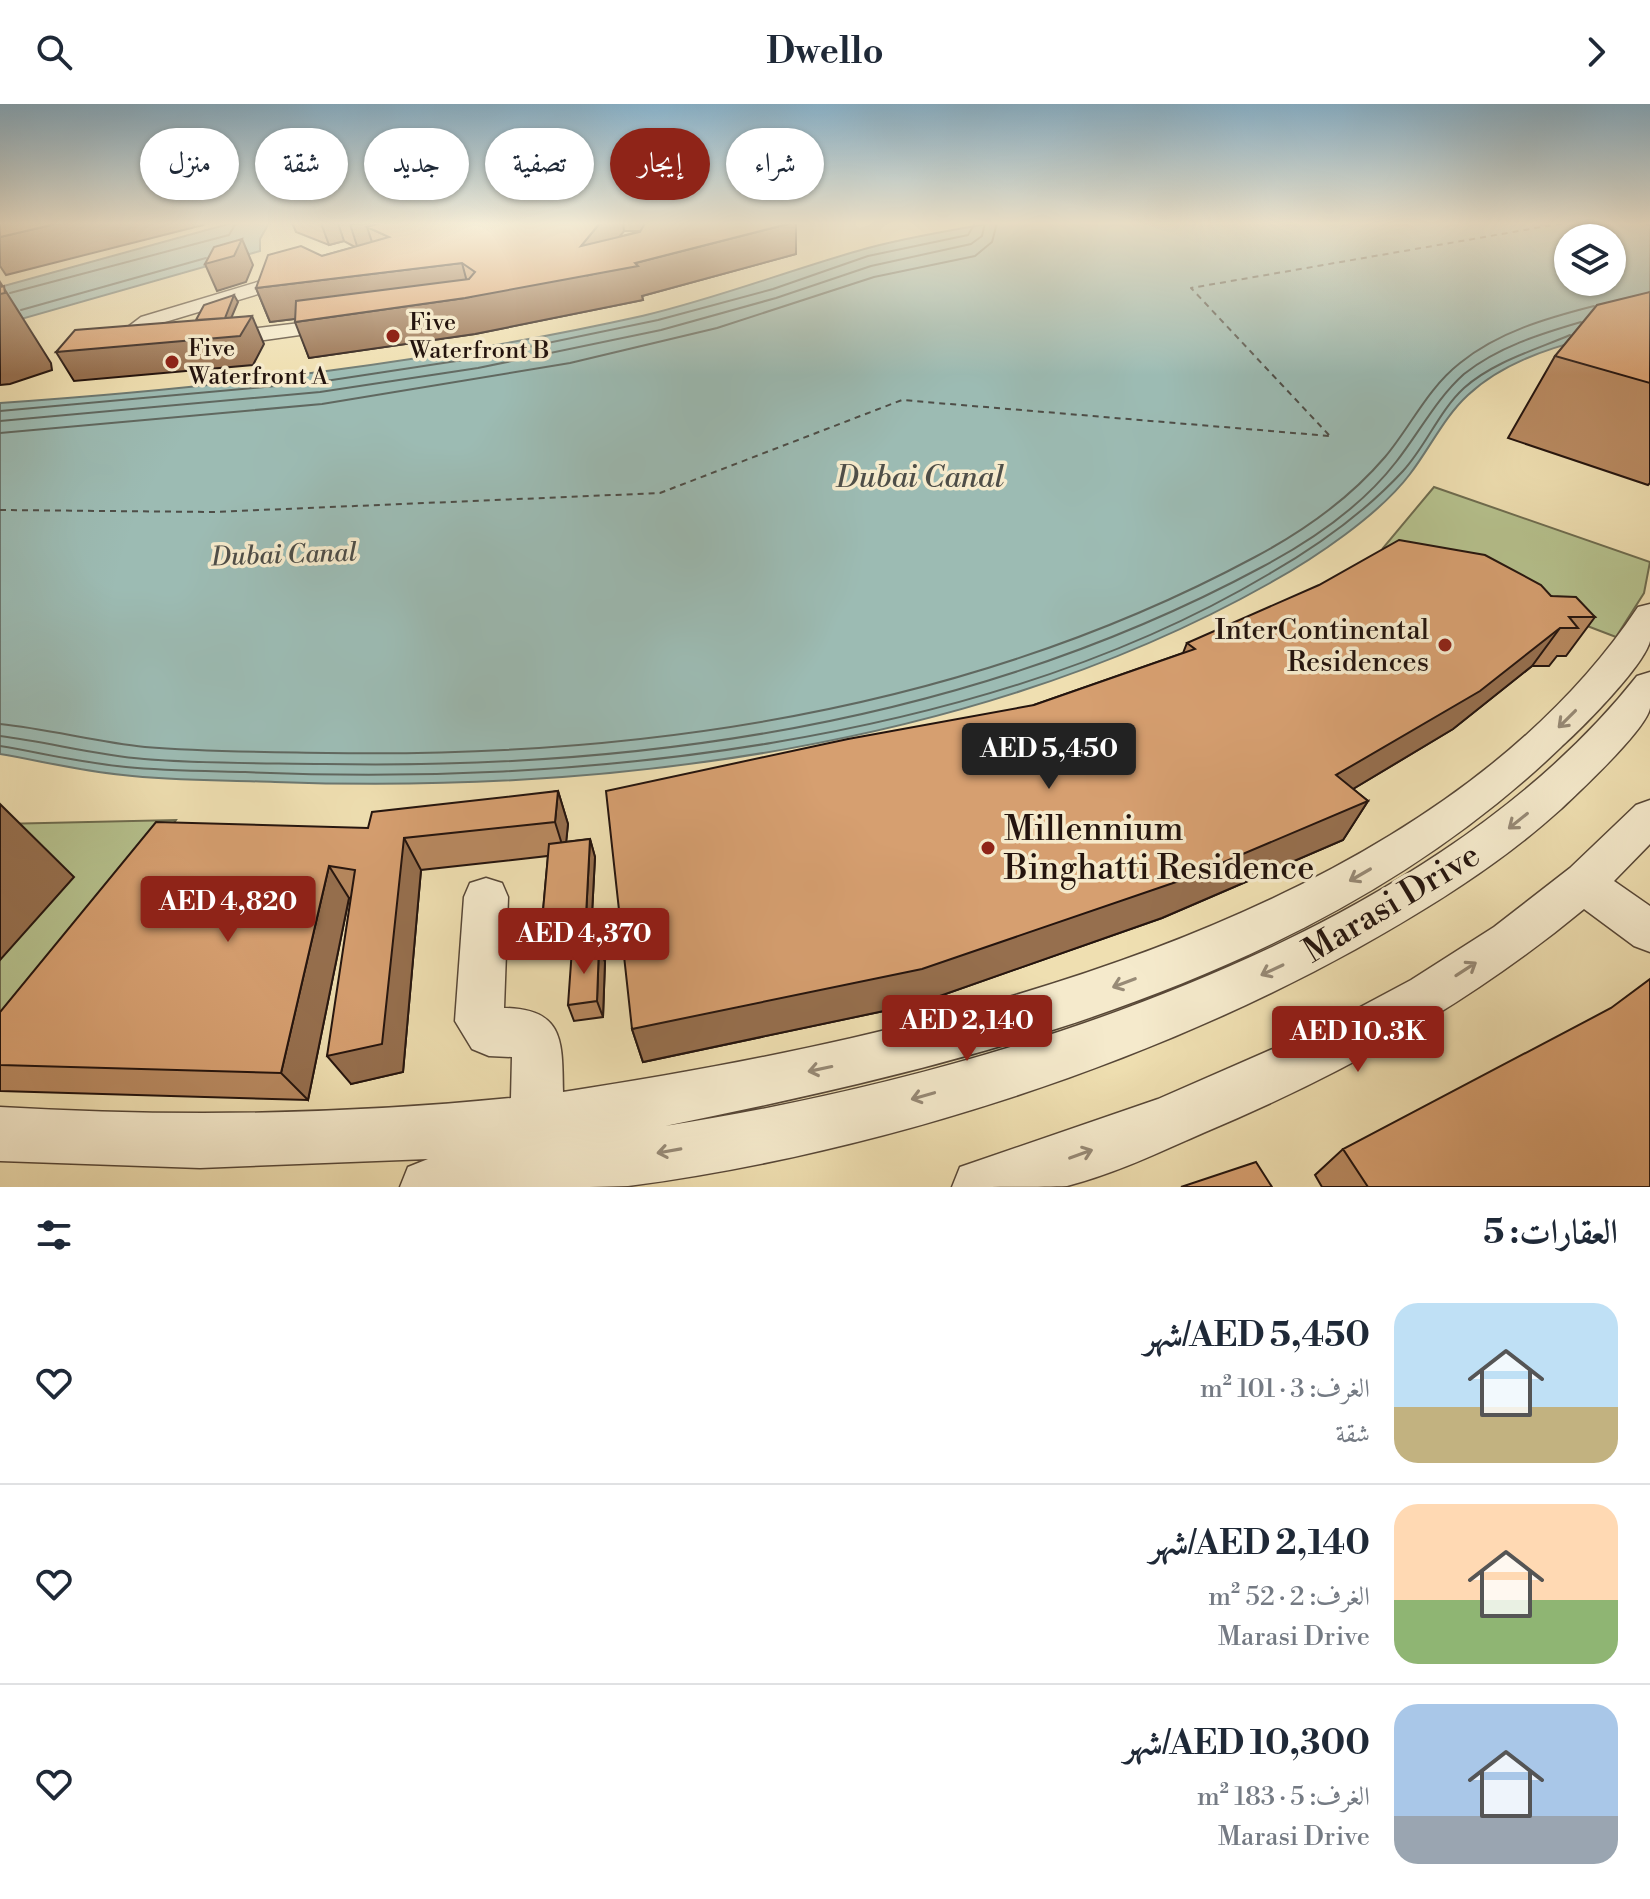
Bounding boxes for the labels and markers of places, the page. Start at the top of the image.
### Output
place label: Five Waterfront B [408,308,550,366]
marker: Five Waterfront B [384,327,402,345]
place label: Five Waterfront A [187,334,329,392]
marker: Five Waterfront A [163,353,181,371]
place label: InterContinental Residences [1215,613,1429,680]
marker: InterContinental Residences [1436,636,1454,654]
pin: AED 5,450 [957,723,1141,791]
place label: Millennium Binghatti Residence [1003,809,1314,890]
marker: Millennium Binghatti Residence [979,839,997,857]
pin: AED 4,820 [136,876,320,944]
pin: AED 4,370 [492,908,676,976]
pin: AED 2,140 [875,995,1059,1063]
pin: AED 10.3K [1266,1006,1450,1074]

